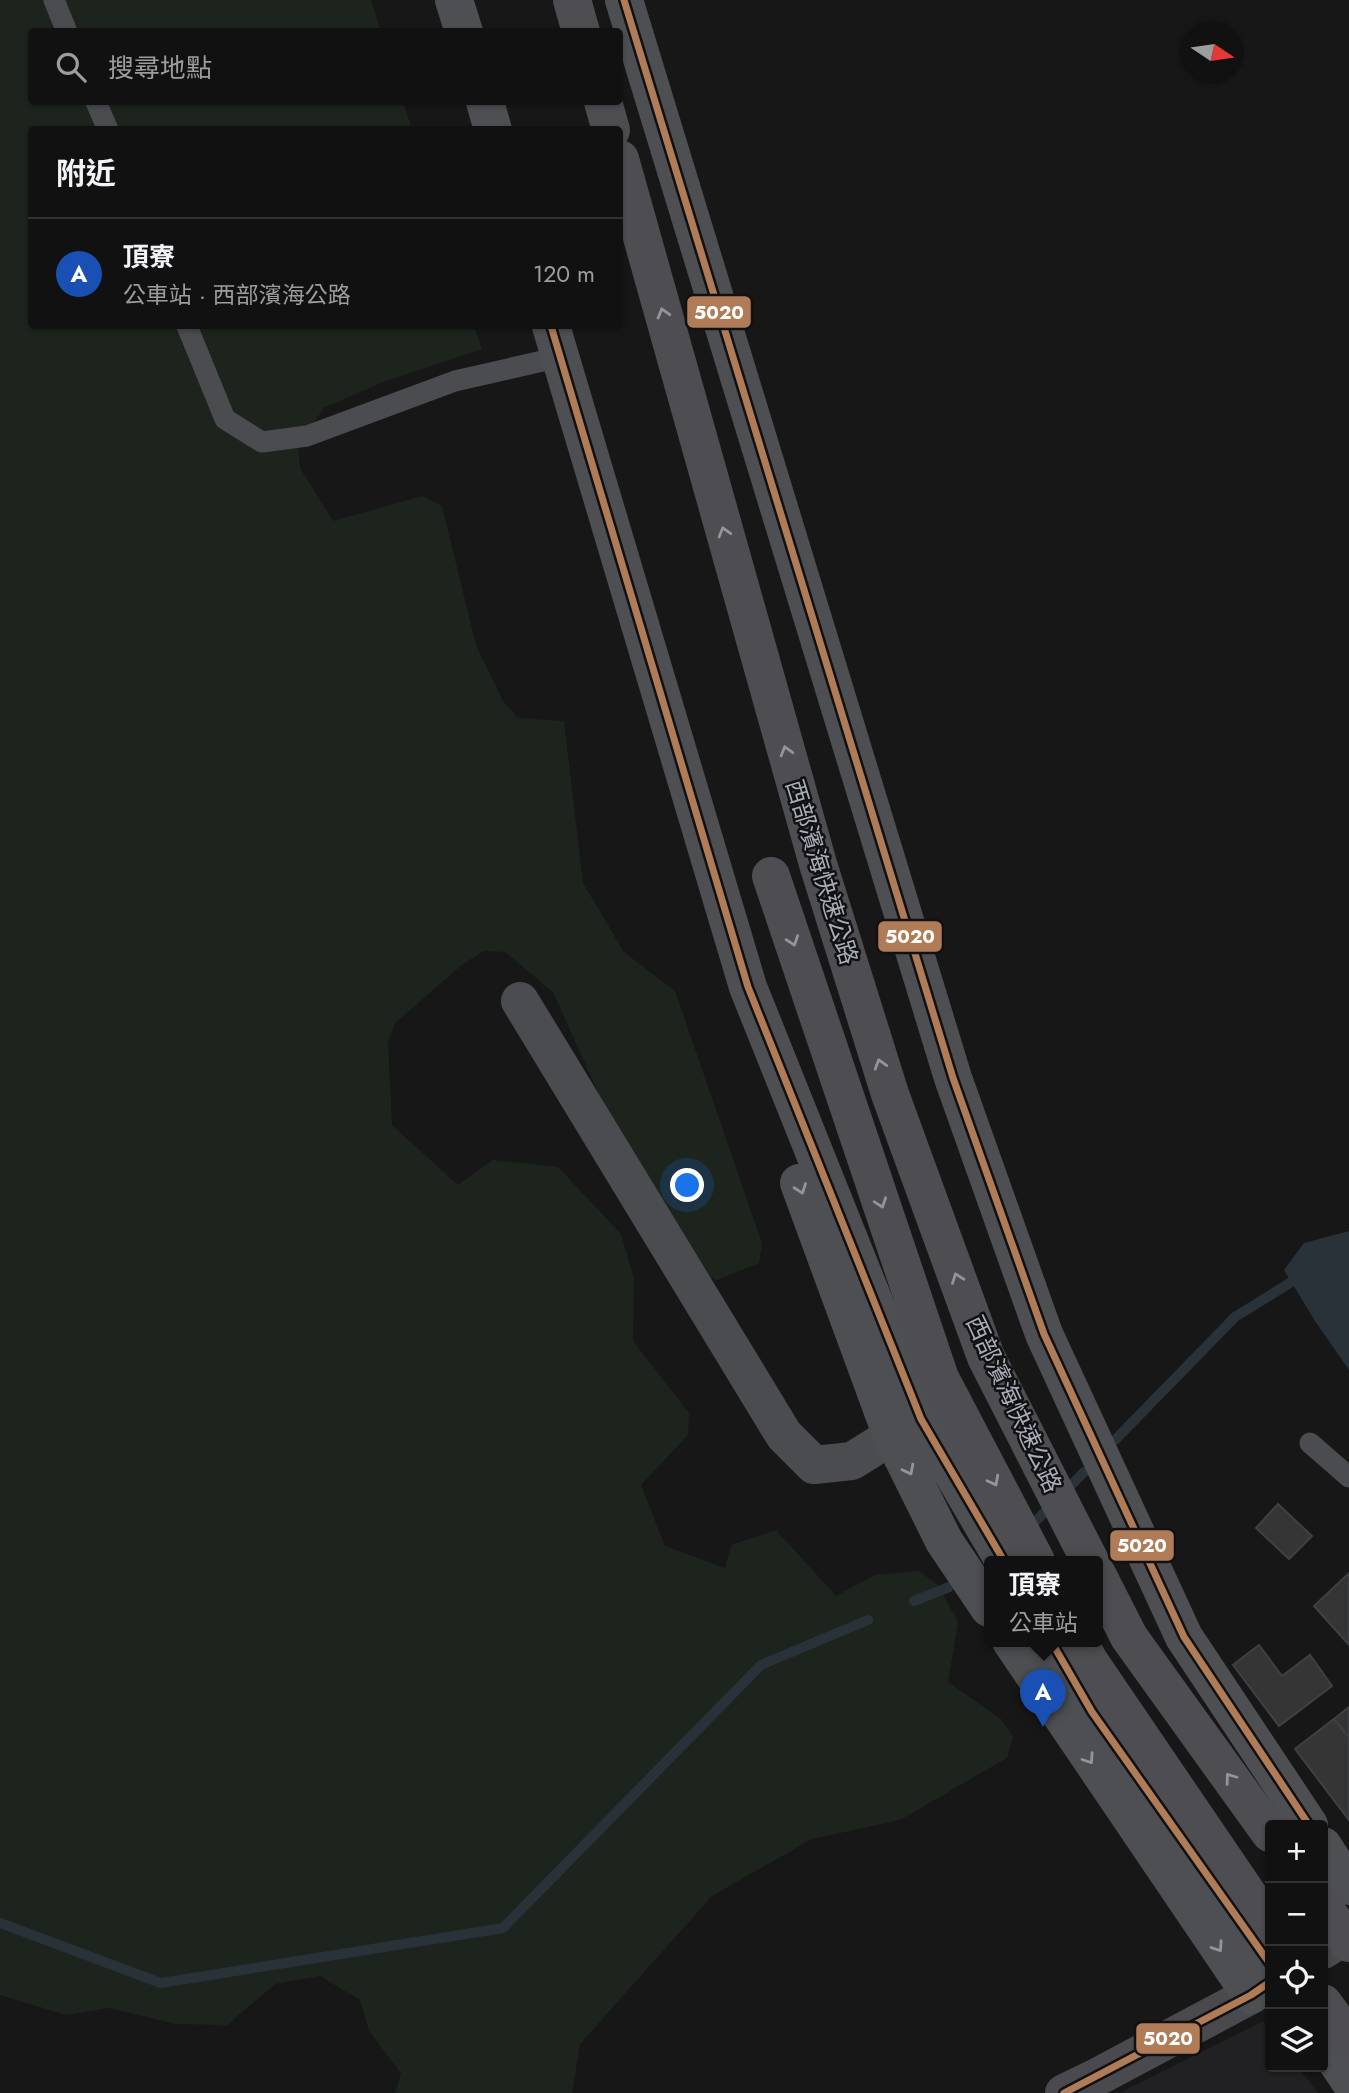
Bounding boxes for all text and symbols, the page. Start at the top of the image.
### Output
north arrow [1181,21,1244,84]
search box [28,28,623,105]
icon: search [52,48,90,86]
text: 搜尋地點 [108,49,212,87]
text: 附近 [56,152,116,195]
text: 頂寮 [123,238,175,276]
text: A [71,257,87,291]
text: 120 m [533,257,595,291]
text: 公車站 · 西部濱海公路 [123,278,351,312]
line badge: 5020 [686,295,752,329]
text: 5020 [694,299,744,326]
one-way arrow [656,307,671,319]
one-way arrow [718,526,733,538]
one-way arrow [780,745,794,757]
street label: 西部濱海快速公路 [777,775,867,969]
line badge: 5020 [877,920,943,953]
text: 5020 [885,923,935,950]
one-way arrow [785,934,799,946]
one-way arrow [874,1058,889,1070]
your location [670,1168,704,1202]
one-way arrow [793,1183,807,1195]
one-way arrow [873,1196,887,1208]
one-way arrow [951,1272,965,1284]
street label: 西部濱海快速公路 [958,1310,1070,1498]
one-way arrow [900,1463,914,1475]
one-way arrow [986,1474,999,1486]
line badge: 5020 [1109,1529,1175,1562]
text: 5020 [1117,1532,1167,1559]
popup [984,1556,1103,1647]
text: 頂寮 [1009,1566,1061,1604]
text: 公車站 [1009,1606,1078,1640]
pin: A [1020,1669,1066,1727]
one-way arrow [1081,1751,1093,1764]
one-way arrow [1226,1773,1239,1786]
map controls [1265,1820,1328,2072]
button: + [1265,1820,1328,1883]
button: − [1265,1883,1328,1946]
one-way arrow [1210,1939,1222,1952]
button: locate [1265,1946,1328,2009]
button: layers [1265,2009,1328,2072]
line badge: 5020 [1135,2022,1201,2055]
text: 5020 [1143,2025,1193,2052]

